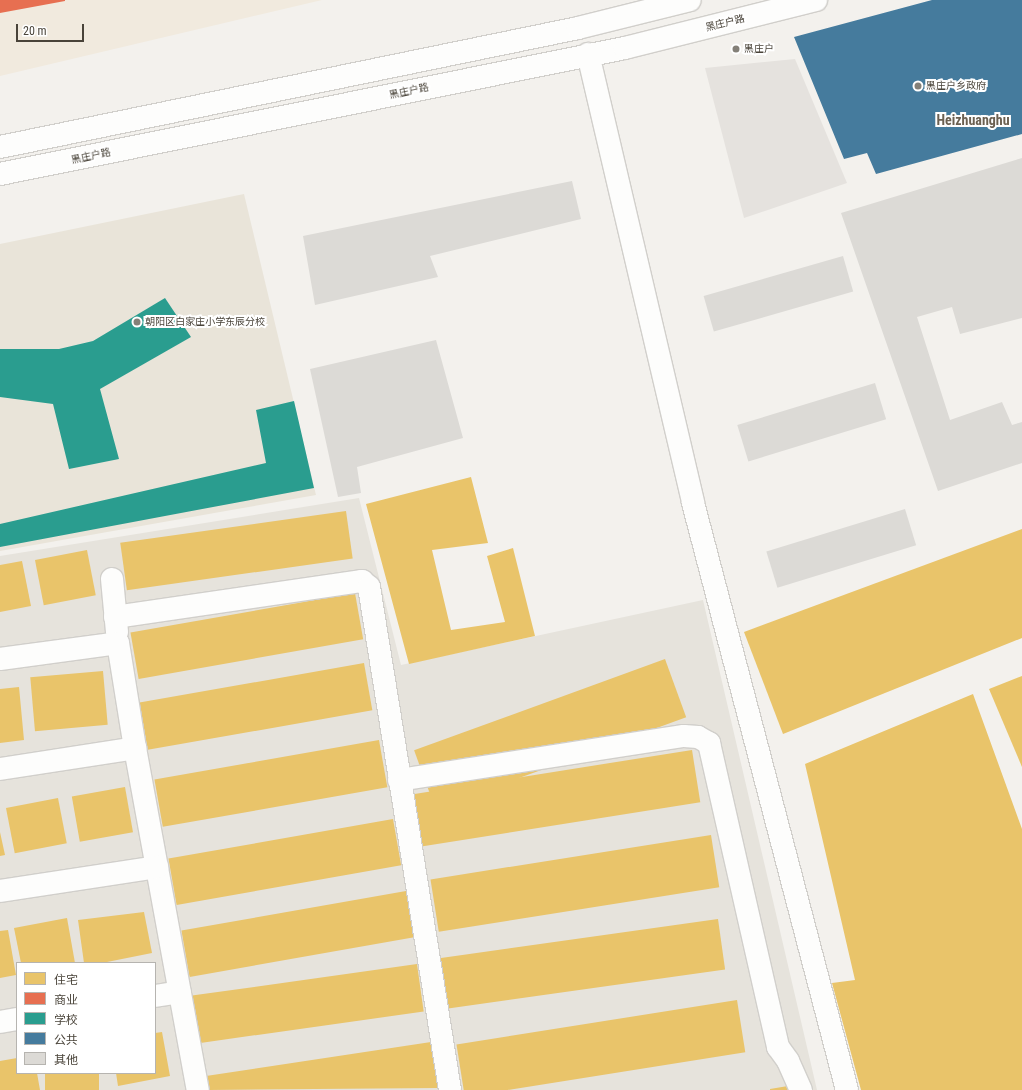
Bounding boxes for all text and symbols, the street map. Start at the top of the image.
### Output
street label: 黑庄户路 [704,12,746,34]
scale bar [18,16,86,42]
text: 20 m [23,24,47,38]
place label: 黑庄户 [744,43,774,55]
marker: 黑庄户 [731,44,741,54]
place label: 黑庄户乡政府 [926,80,986,92]
street label: 黑庄户路 [388,81,430,101]
marker: 黑庄户乡政府 [913,81,923,91]
district label: Heizhuanghu [936,112,1010,128]
street label: 黑庄户路 [70,146,112,166]
place label: 朝阳区白家庄小学东辰分校 [145,316,265,328]
marker: 朝阳区白家庄小学东辰分校 [132,317,142,327]
legend [16,962,156,1074]
text: 住宅 [54,973,78,987]
text: 商业 [54,993,78,1007]
text: 学校 [54,1013,78,1027]
text: 公共 [54,1033,78,1047]
text: 其他 [54,1053,78,1067]

